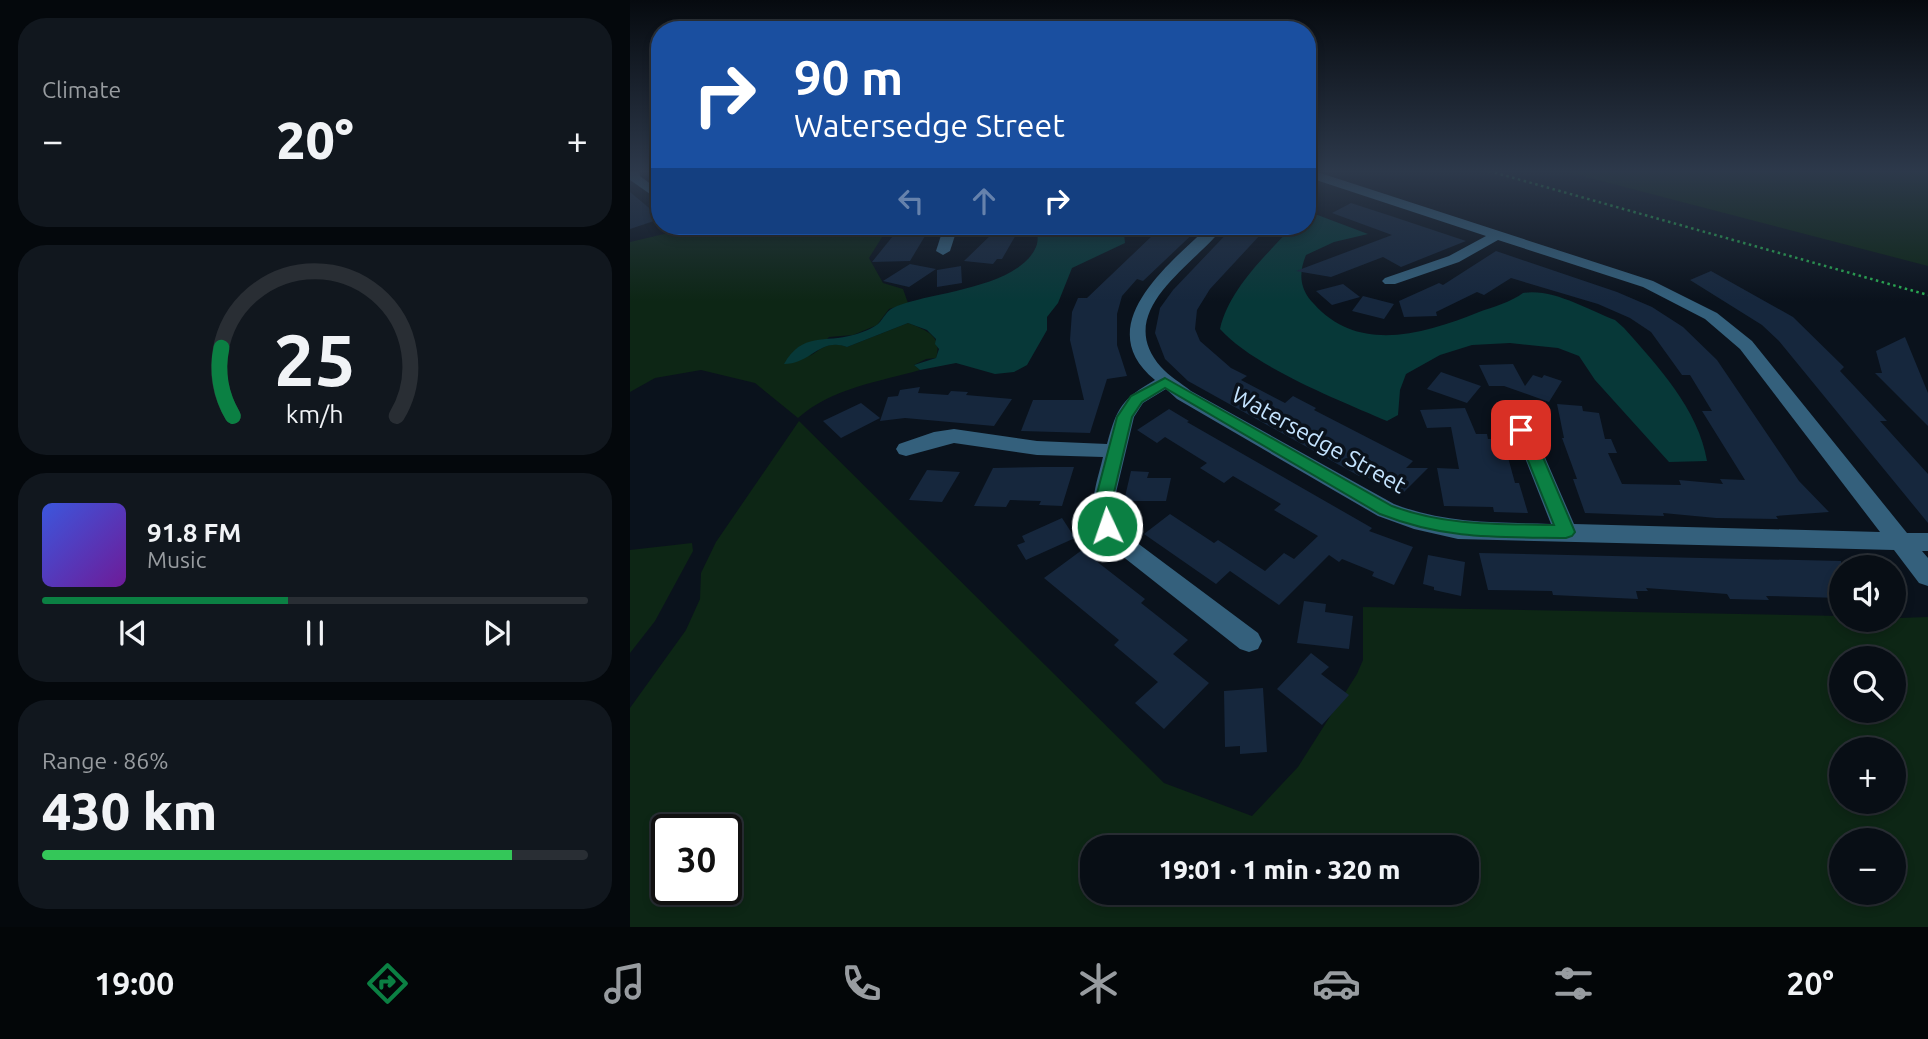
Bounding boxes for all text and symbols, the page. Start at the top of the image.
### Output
icon: right [679,49,770,140]
text: 90 m [794,49,903,104]
text: Climate [42,77,121,102]
text: Watersedge Street [794,107,1065,143]
text: 20° [276,111,354,169]
text: − [42,119,63,161]
text: + [567,119,588,161]
icon: left [892,182,930,220]
icon: ahead [965,182,1003,220]
icon: right [1038,182,1076,220]
text: 25 [274,318,356,400]
street label: Watersedge Street [1228,381,1410,498]
text: km/h [286,400,344,428]
pin [1491,400,1551,460]
icon: arrive [1502,411,1540,449]
position arrow [1070,489,1144,563]
text: 91.8 FM [147,518,241,547]
text: Music [147,547,206,572]
map controls [1829,555,1906,905]
button: sound [1829,555,1906,632]
icon: previous [114,614,152,652]
icon: pause [296,614,334,652]
icon: next [478,614,516,652]
button: search [1829,646,1906,723]
button: + [1829,737,1906,814]
text: Range · 86% [42,748,169,773]
text: 430 km [42,782,217,840]
speed limit sign: 30 [651,814,742,905]
button: − [1829,828,1906,905]
text: 19:01 · 1 min · 320 m [1159,855,1400,884]
icon: directions [363,959,412,1008]
icon: music [600,959,649,1008]
icon: phone [837,959,886,1008]
icon: climate [1074,959,1123,1008]
icon: car [1312,959,1361,1008]
icon: filters [1549,959,1598,1008]
text: 19:00 [94,965,174,1001]
text: 20° [1786,965,1834,1001]

